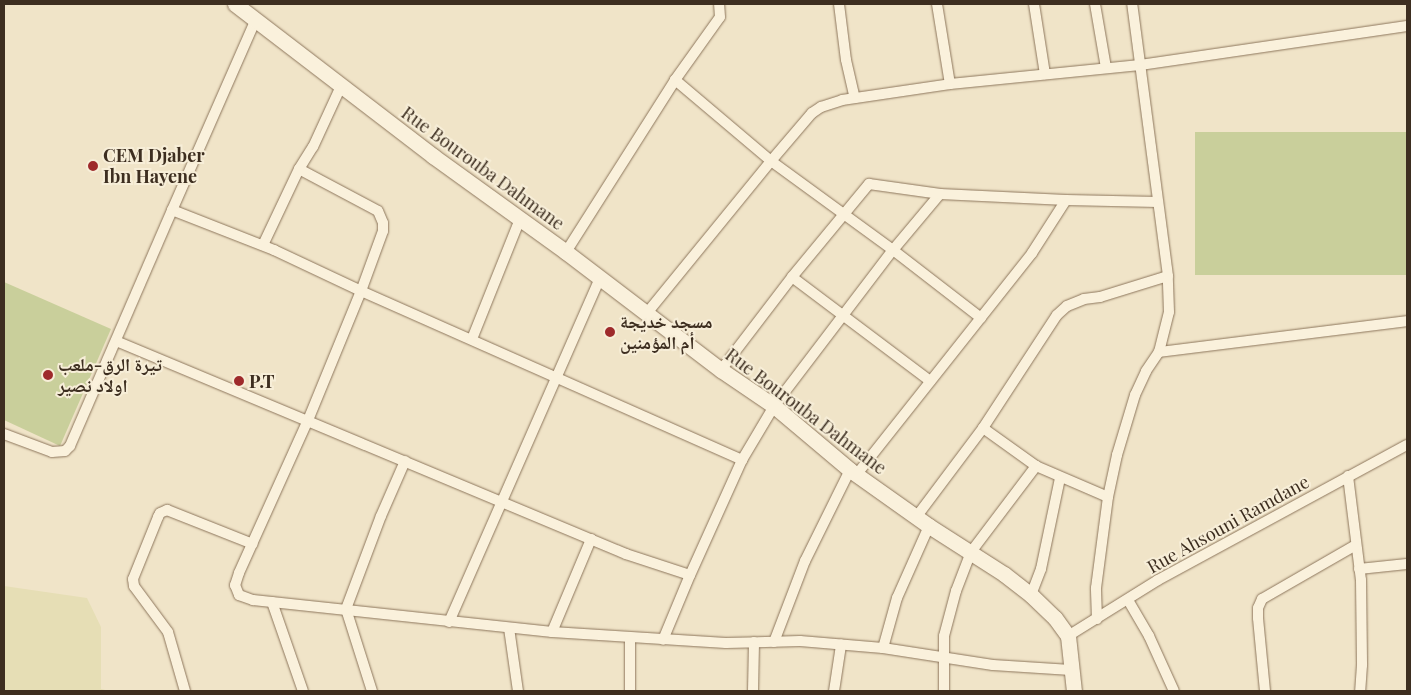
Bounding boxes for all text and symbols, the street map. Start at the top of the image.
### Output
street label: Rue Bourouba Dahmane [397,102,569,234]
place label: CEM Djaber Ibn Hayene [103,145,205,188]
marker: CEM Djaber Ibn Hayene [87,160,99,172]
place label: مسجد خديجة أم المؤمنين [620,311,713,354]
marker: مسجد خديجة أم المؤمنين [604,326,616,338]
street label: Rue Bourouba Dahmane [721,343,891,479]
place label: تيرة الرق-ملعب اولاد نصير [58,354,162,396]
marker: تيرة الرق-ملعب اولاد نصير [42,369,54,381]
place label: P.T [249,370,275,392]
marker: P.T [233,375,245,387]
street label: Rue Ahsouni Ramdane [1143,470,1313,578]

